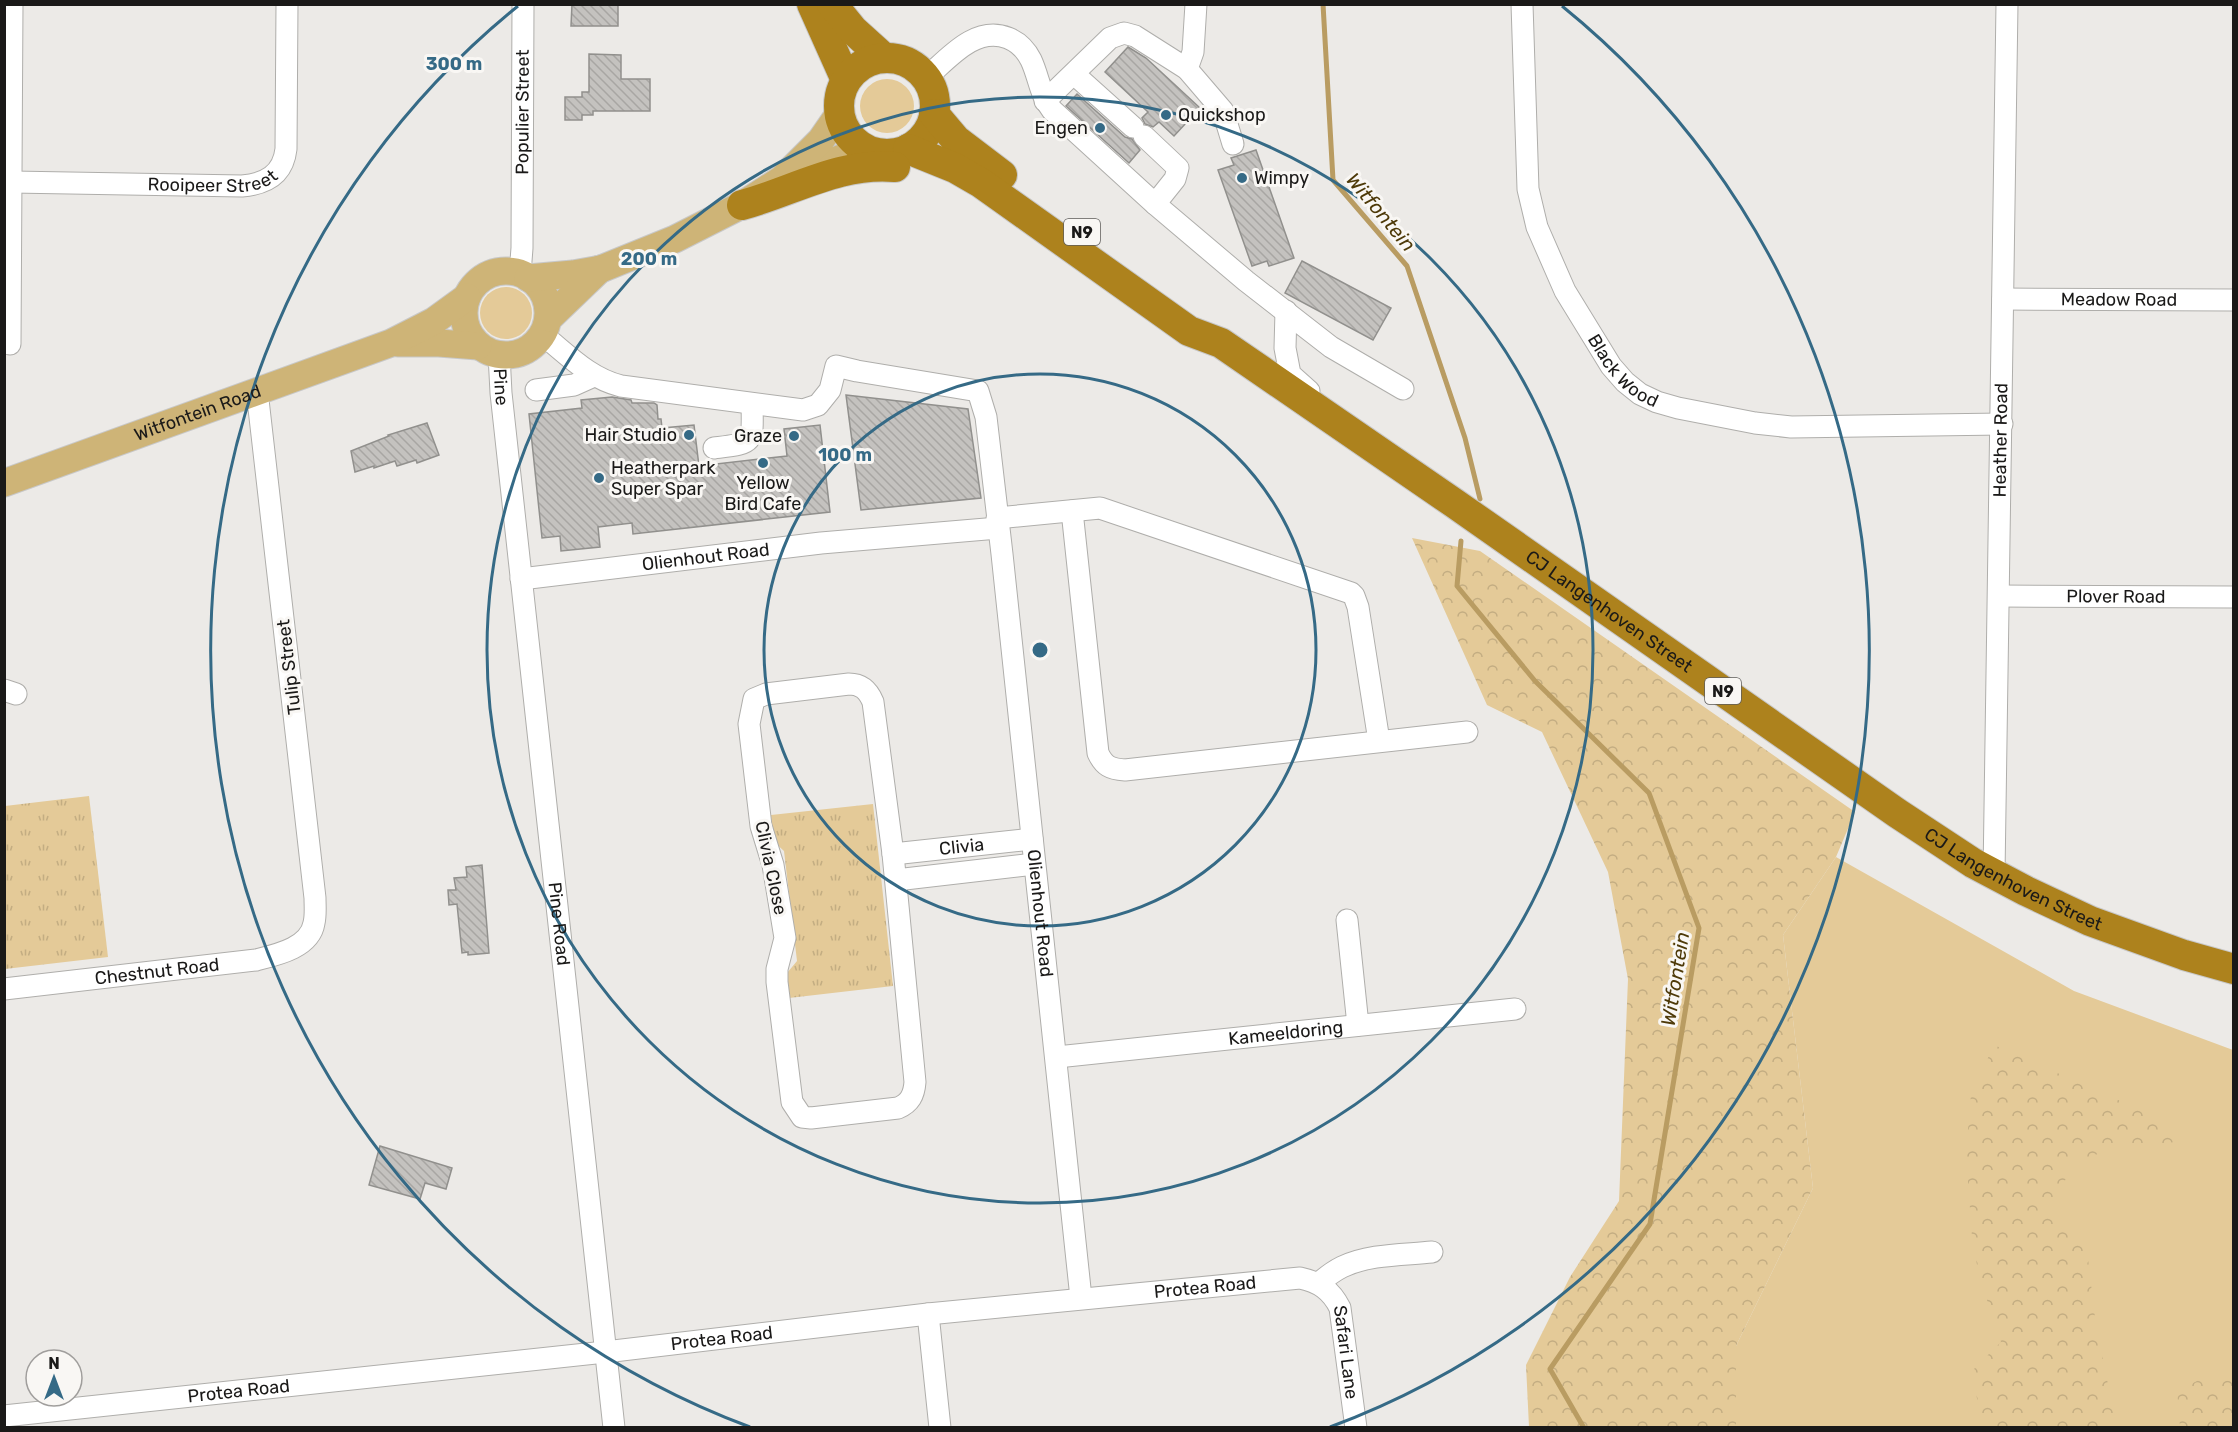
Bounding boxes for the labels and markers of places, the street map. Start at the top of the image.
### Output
place label: Quickshop [1178,104,1266,126]
marker: Quickshop [1159,108,1173,122]
place label: Engen [1034,117,1088,139]
marker: Engen [1093,121,1107,135]
place label: Wimpy [1254,167,1309,189]
marker: Wimpy [1235,171,1249,185]
place label: Hair Studio [585,424,677,446]
place label: Graze [734,425,782,447]
marker: Hair Studio [682,428,696,442]
marker: Graze [787,429,801,443]
marker: Yellow Bird Cafe [756,456,770,470]
place label: Heatherpark Super Spar [611,457,716,500]
marker: Heatherpark Super Spar [592,471,606,485]
place label: Yellow Bird Cafe [725,472,801,515]
centre of rings [1030,640,1050,660]

